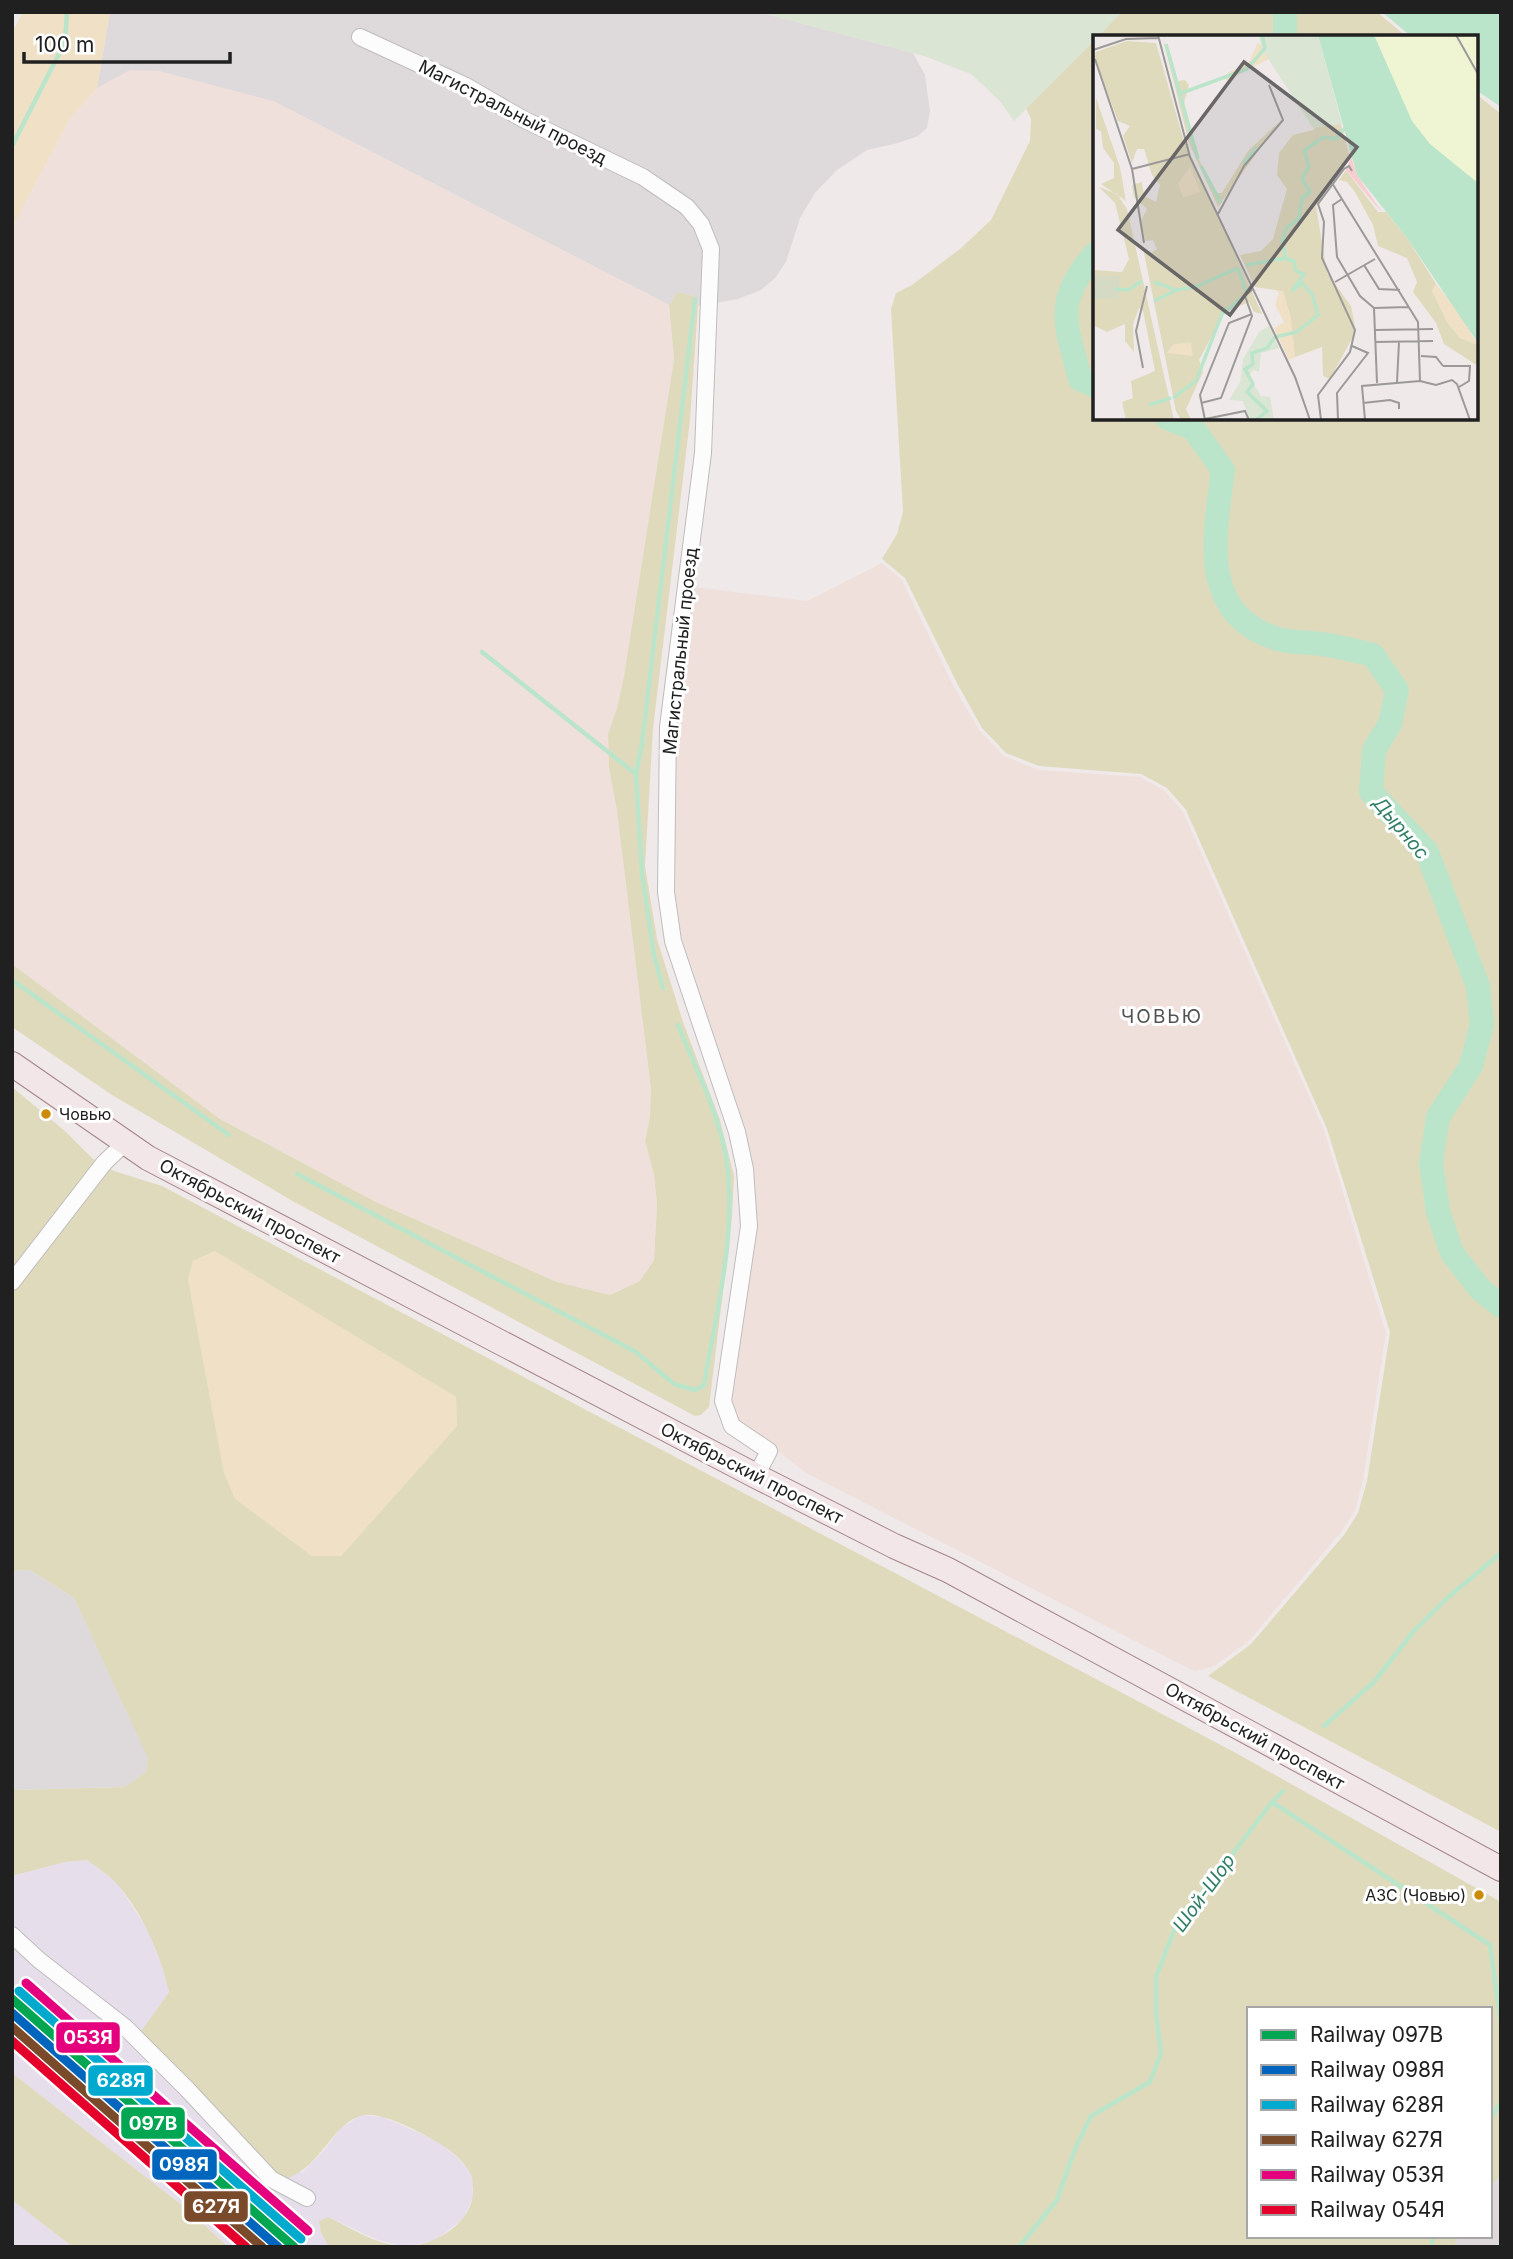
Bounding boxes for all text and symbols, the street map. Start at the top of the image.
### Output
scale bar [24,21,231,65]
text: 100 m [35,32,94,57]
inset map [1093,35,1478,420]
street label: Магистральный проезд [415,55,611,169]
street label: Магистральный проезд [659,546,701,756]
water label: Дырнос [1368,791,1434,864]
district label: ЧОВЬЮ [1121,1005,1203,1028]
place label: Човью [59,1104,111,1124]
marker: Човью [39,1107,53,1121]
street label: Октябрьский проспект [156,1154,345,1268]
street label: Октябрьский проспект [657,1418,847,1528]
street label: Октябрьский проспект [1162,1678,1349,1794]
water label: Шой-Шор [1168,1849,1240,1937]
place label: АЗС (Човью) [1365,1885,1466,1905]
marker: АЗС (Човью) [1472,1888,1486,1902]
legend [1247,2007,1492,2238]
line badge: 053Я [55,2021,121,2054]
text: Railway 097В [1310,2022,1443,2047]
text: 053Я [63,2026,113,2049]
text: Railway 098Я [1310,2057,1445,2082]
line badge: 628Я [87,2064,154,2097]
text: 628Я [96,2069,146,2092]
text: Railway 628Я [1310,2092,1444,2117]
line badge: 097В [120,2106,186,2140]
text: 097В [129,2112,177,2135]
text: Railway 627Я [1310,2127,1443,2152]
line badge: 098Я [151,2148,218,2181]
text: 098Я [159,2153,209,2176]
text: Railway 053Я [1310,2162,1444,2187]
line badge: 627Я [183,2190,249,2223]
text: 627Я [192,2195,240,2218]
text: Railway 054Я [1310,2197,1445,2222]

